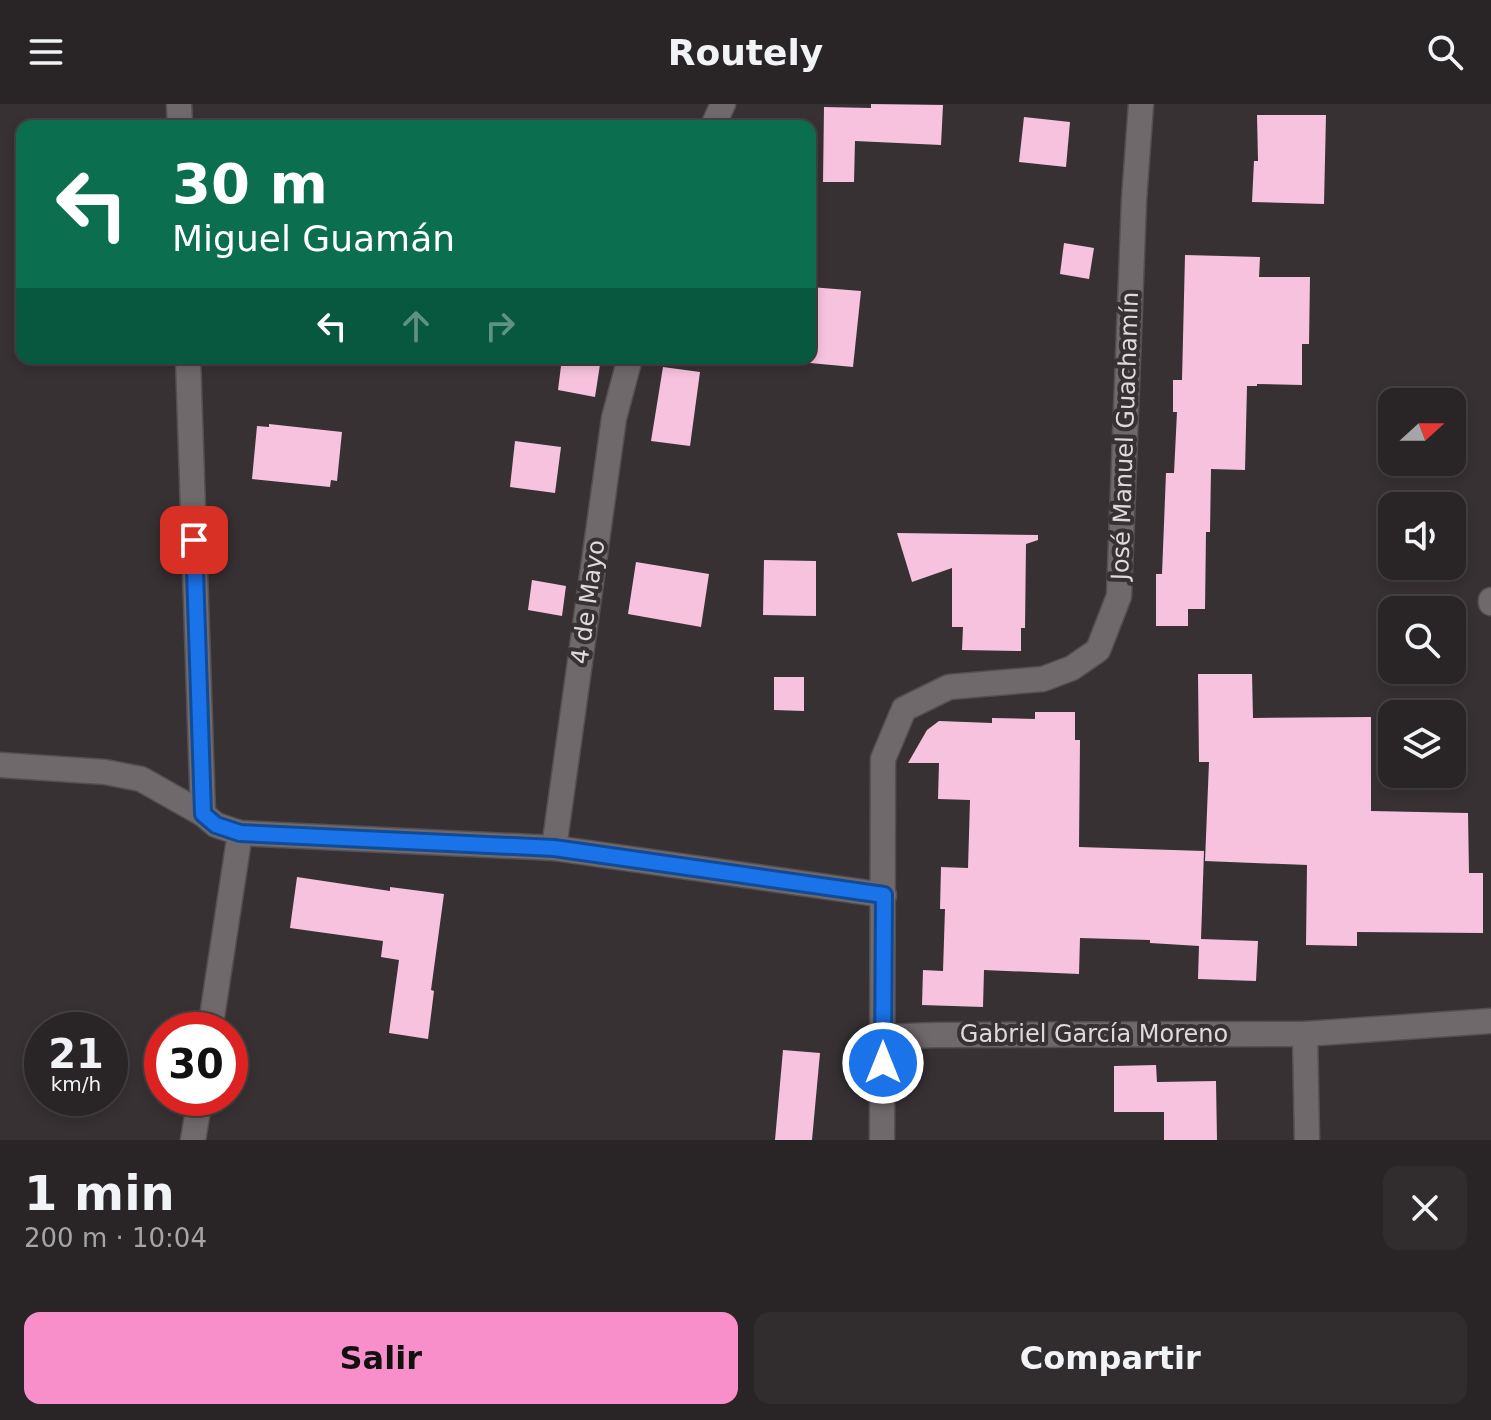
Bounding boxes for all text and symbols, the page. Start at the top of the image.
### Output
icon: menu [24,30,68,74]
icon: search [1423,30,1467,74]
text: Routely [668,32,823,73]
text: 30 m [172,151,328,216]
icon: left [40,152,144,256]
text: Miguel Guamán [172,218,455,259]
street label: José Manuel Guachamín [1106,291,1144,583]
icon: left [310,304,354,348]
icon: ahead [394,304,438,348]
icon: right [478,304,522,348]
north arrow [1378,388,1466,476]
map controls [1378,388,1466,788]
button: sound [1378,492,1466,580]
pin [160,506,228,574]
icon: arrive [172,518,216,562]
street label: 4 de Mayo [565,538,611,666]
button: search [1378,596,1466,684]
button: layers [1378,700,1466,788]
speed limit sign: 30 [144,1012,248,1116]
street label: Gabriel García Moreno [960,1020,1228,1048]
position arrow [841,1021,925,1105]
text: 21 [48,1031,104,1077]
text: km/h [51,1072,101,1096]
text: 1 min [24,1165,175,1221]
button: close [1383,1166,1467,1250]
text: 200 m · 10:04 [24,1223,207,1253]
button: Salir [24,1312,738,1404]
button: Compartir [754,1312,1467,1404]

